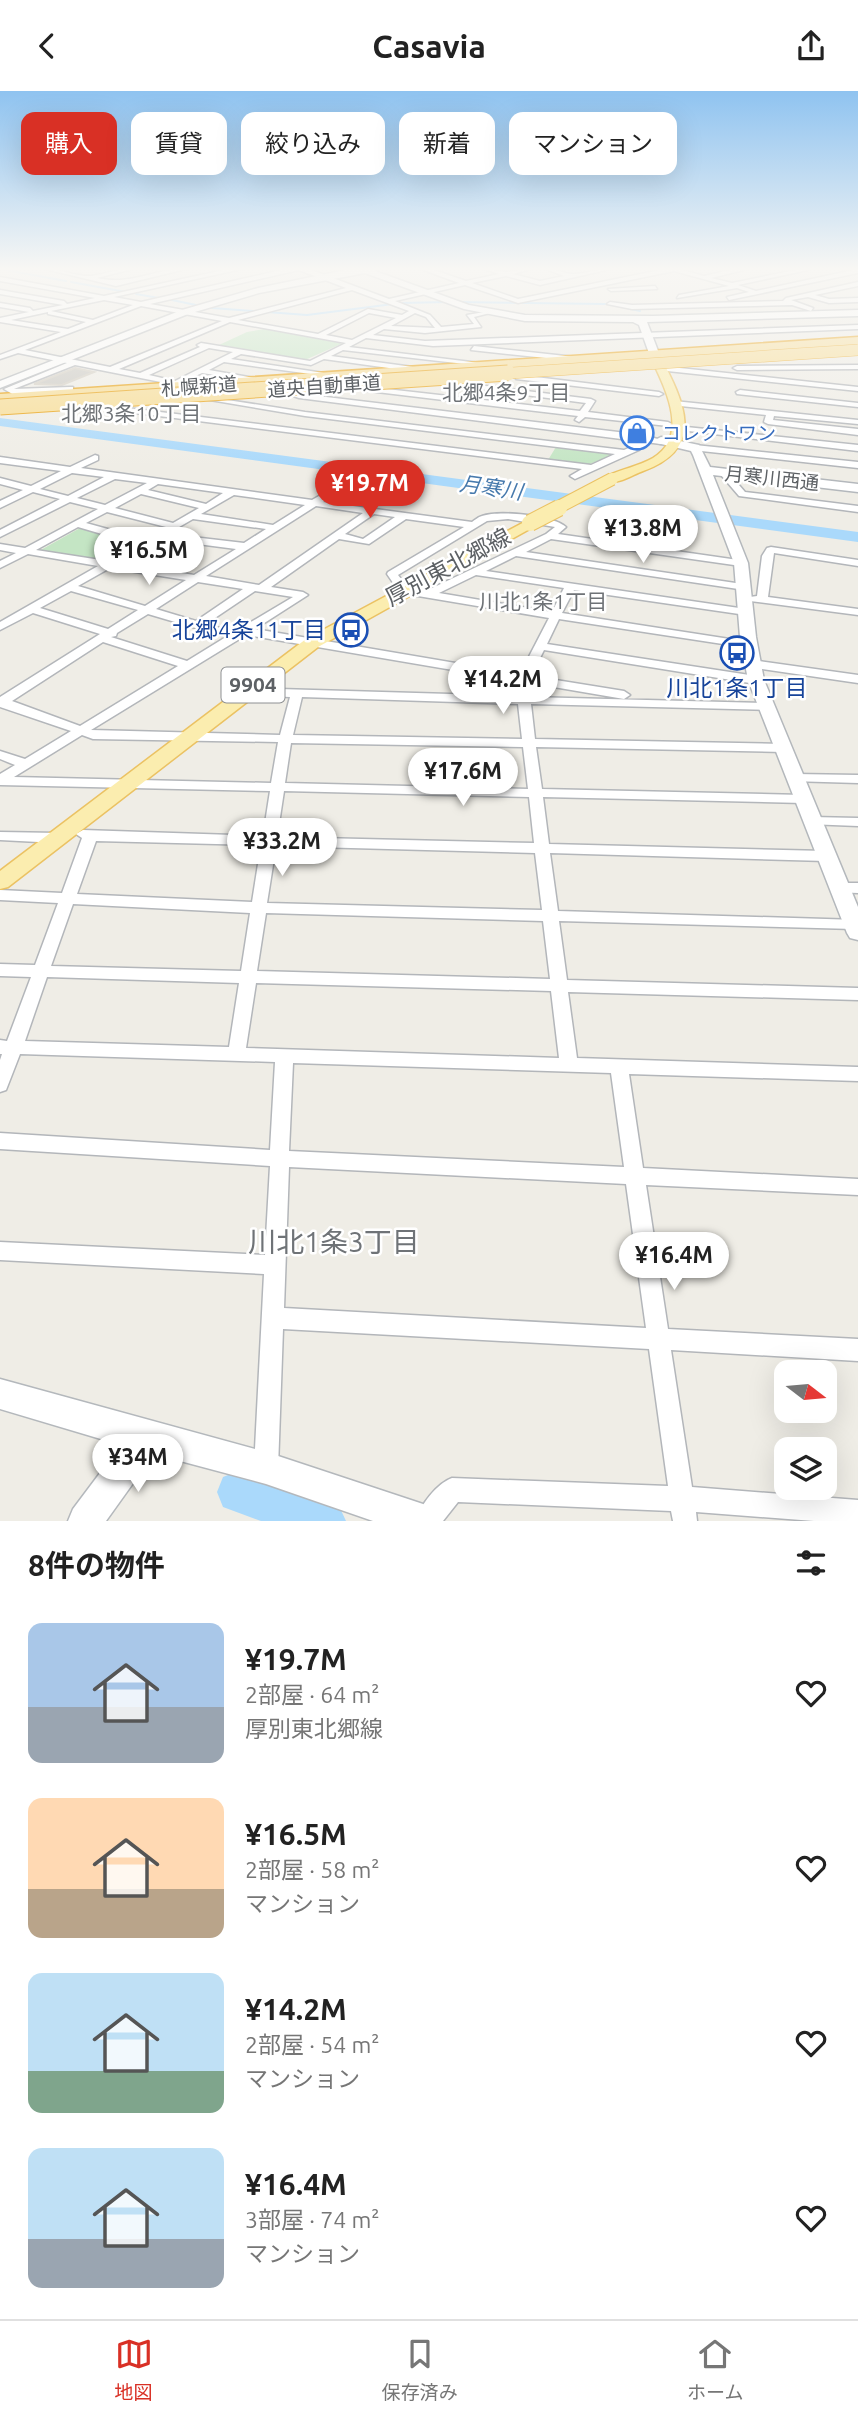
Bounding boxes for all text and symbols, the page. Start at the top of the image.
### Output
icon: back [28,27,66,65]
icon: share [792,27,830,65]
text: Casavia [372,28,486,64]
chip: 購入 [21,112,117,175]
chip: 賃貸 [131,112,227,175]
chip: 絞り込み [241,112,385,175]
chip: 新着 [399,112,495,175]
chip: マンション [509,112,677,175]
street label: 道央自動車道 [266,371,382,401]
street label: 札幌新道 [160,372,238,400]
district label: 北郷4条9丁目 [442,380,570,404]
district label: 北郷3条10丁目 [61,401,201,425]
shop icon: コレクトワン [618,414,656,452]
place label: コレクトワン [662,422,776,444]
pin: ¥19.7M [313,461,427,520]
street label: 月寒川西通 [724,462,820,494]
text: ¥19.7M [331,470,409,495]
water label: 月寒川 [458,471,526,504]
pin: ¥13.8M [586,505,700,565]
text: ¥13.8M [604,515,682,540]
street label: 厚別東北郷線 [381,523,515,610]
pin: ¥16.5M [92,527,206,587]
text: ¥16.5M [110,537,188,562]
district label: 川北1条1丁目 [479,589,607,613]
bus stop icon: 北郷4条11丁目 [332,611,370,649]
place label: 北郷4条11丁目 [172,617,326,642]
bus stop icon: 川北1条1丁目 [718,634,756,672]
pin: ¥14.2M [446,657,560,716]
text: ¥14.2M [464,666,542,691]
road number: 9904 [222,667,284,703]
place label: 川北1条1丁目 [667,675,807,700]
pin: ¥17.6M [406,749,520,808]
text: ¥17.6M [424,758,502,783]
pin: ¥33.2M [225,819,339,878]
text: ¥33.2M [243,828,321,853]
district label: 川北1条3丁目 [248,1226,420,1257]
pin: ¥16.4M [617,1233,731,1292]
text: ¥16.4M [635,1242,713,1267]
north arrow [774,1360,836,1423]
map controls [774,1360,837,1500]
pin: ¥34M [97,1435,179,1494]
button: layers [774,1437,837,1500]
text: ¥34M [108,1444,168,1469]
icon: filters [792,1544,830,1582]
text: 8件の物件 [28,1548,165,1582]
text: ¥19.7M [245,1642,347,1676]
icon: home [84,1651,168,1735]
icon: heart [792,1674,830,1712]
text: 2部屋 · 64 m² [245,1682,379,1707]
text: 厚別東北郷線 [245,1716,383,1741]
text: ¥16.5M [245,1817,347,1851]
icon: home [84,1826,168,1910]
icon: heart [792,1849,830,1887]
text: 2部屋 · 58 m² [245,1857,379,1882]
text: マンション [245,1891,360,1916]
text: ¥14.2M [245,1992,347,2026]
icon: home [84,2001,168,2085]
icon: heart [792,2024,830,2062]
text: 2部屋 · 54 m² [245,2032,379,2057]
text: マンション [245,2066,360,2091]
text: ¥16.4M [245,2167,347,2201]
icon: home [84,2176,168,2260]
icon: heart [792,2199,830,2237]
text: 3部屋 · 74 m² [245,2207,379,2232]
text: マンション [245,2241,360,2266]
tab: 地図 [115,2335,153,2404]
tab: 保存済み [382,2335,458,2404]
tab: ホーム [687,2335,743,2404]

